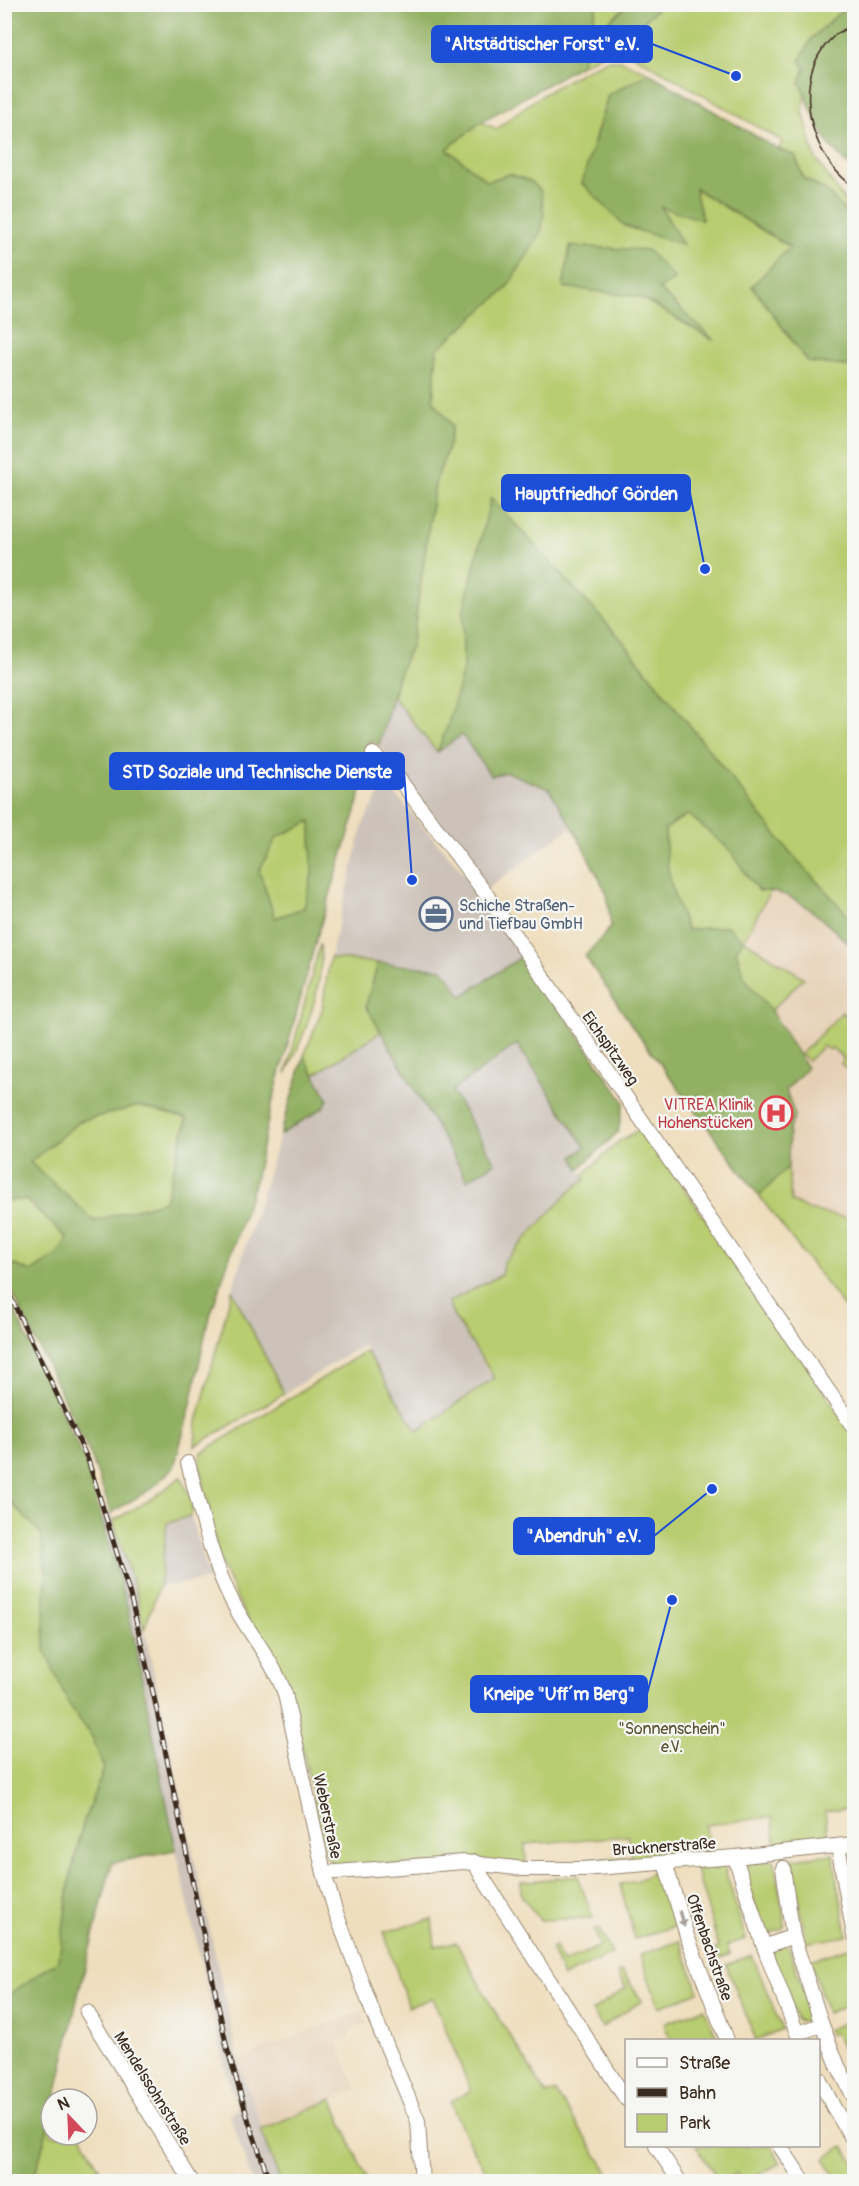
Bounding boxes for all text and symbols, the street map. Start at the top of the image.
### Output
callout: "Altstädtischer Forst" e.V. [432,26,652,62]
text: "Altstädtischer Forst" e.V. [444,33,640,56]
callout: Hauptfriedhof Görden [502,475,690,511]
text: Hauptfriedhof Görden [514,483,678,506]
callout: STD Soziale und Technische Dienste [110,753,404,789]
text: STD Soziale und Technische Dienste [122,761,393,784]
office icon: Schiche Straßen- und Tiefbau GmbH [418,896,454,932]
place label: Schiche Straßen- und Tiefbau GmbH [459,896,583,934]
street label: Eichspitzweg [577,1008,643,1089]
place label: VITREA Klinik Hohenstücken [657,1095,753,1133]
hospital icon: VITREA Klinik Hohenstücken [758,1095,794,1131]
callout: "Abendruh" e.V. [514,1518,654,1554]
text: "Abendruh" e.V. [526,1525,642,1548]
callout: Kneipe "Uff´m Berg" [471,1676,647,1712]
text: Kneipe "Uff´m Berg" [483,1683,635,1706]
park label: "Sonnenschein" e.V. [618,1719,726,1757]
street label: Weberstraße [308,1772,346,1861]
street label: Brucknerstraße [612,1833,717,1861]
street label: Offenbachstraße [681,1891,737,2003]
one-way arrow [678,1910,687,1928]
street label: Mendelssohnstraße [109,2028,195,2149]
legend [625,2039,820,2147]
text: Straße [679,2052,730,2075]
text: Bahn [679,2082,716,2105]
north arrow [39,2087,99,2147]
text: N [55,2093,73,2115]
text: Park [679,2112,711,2135]

